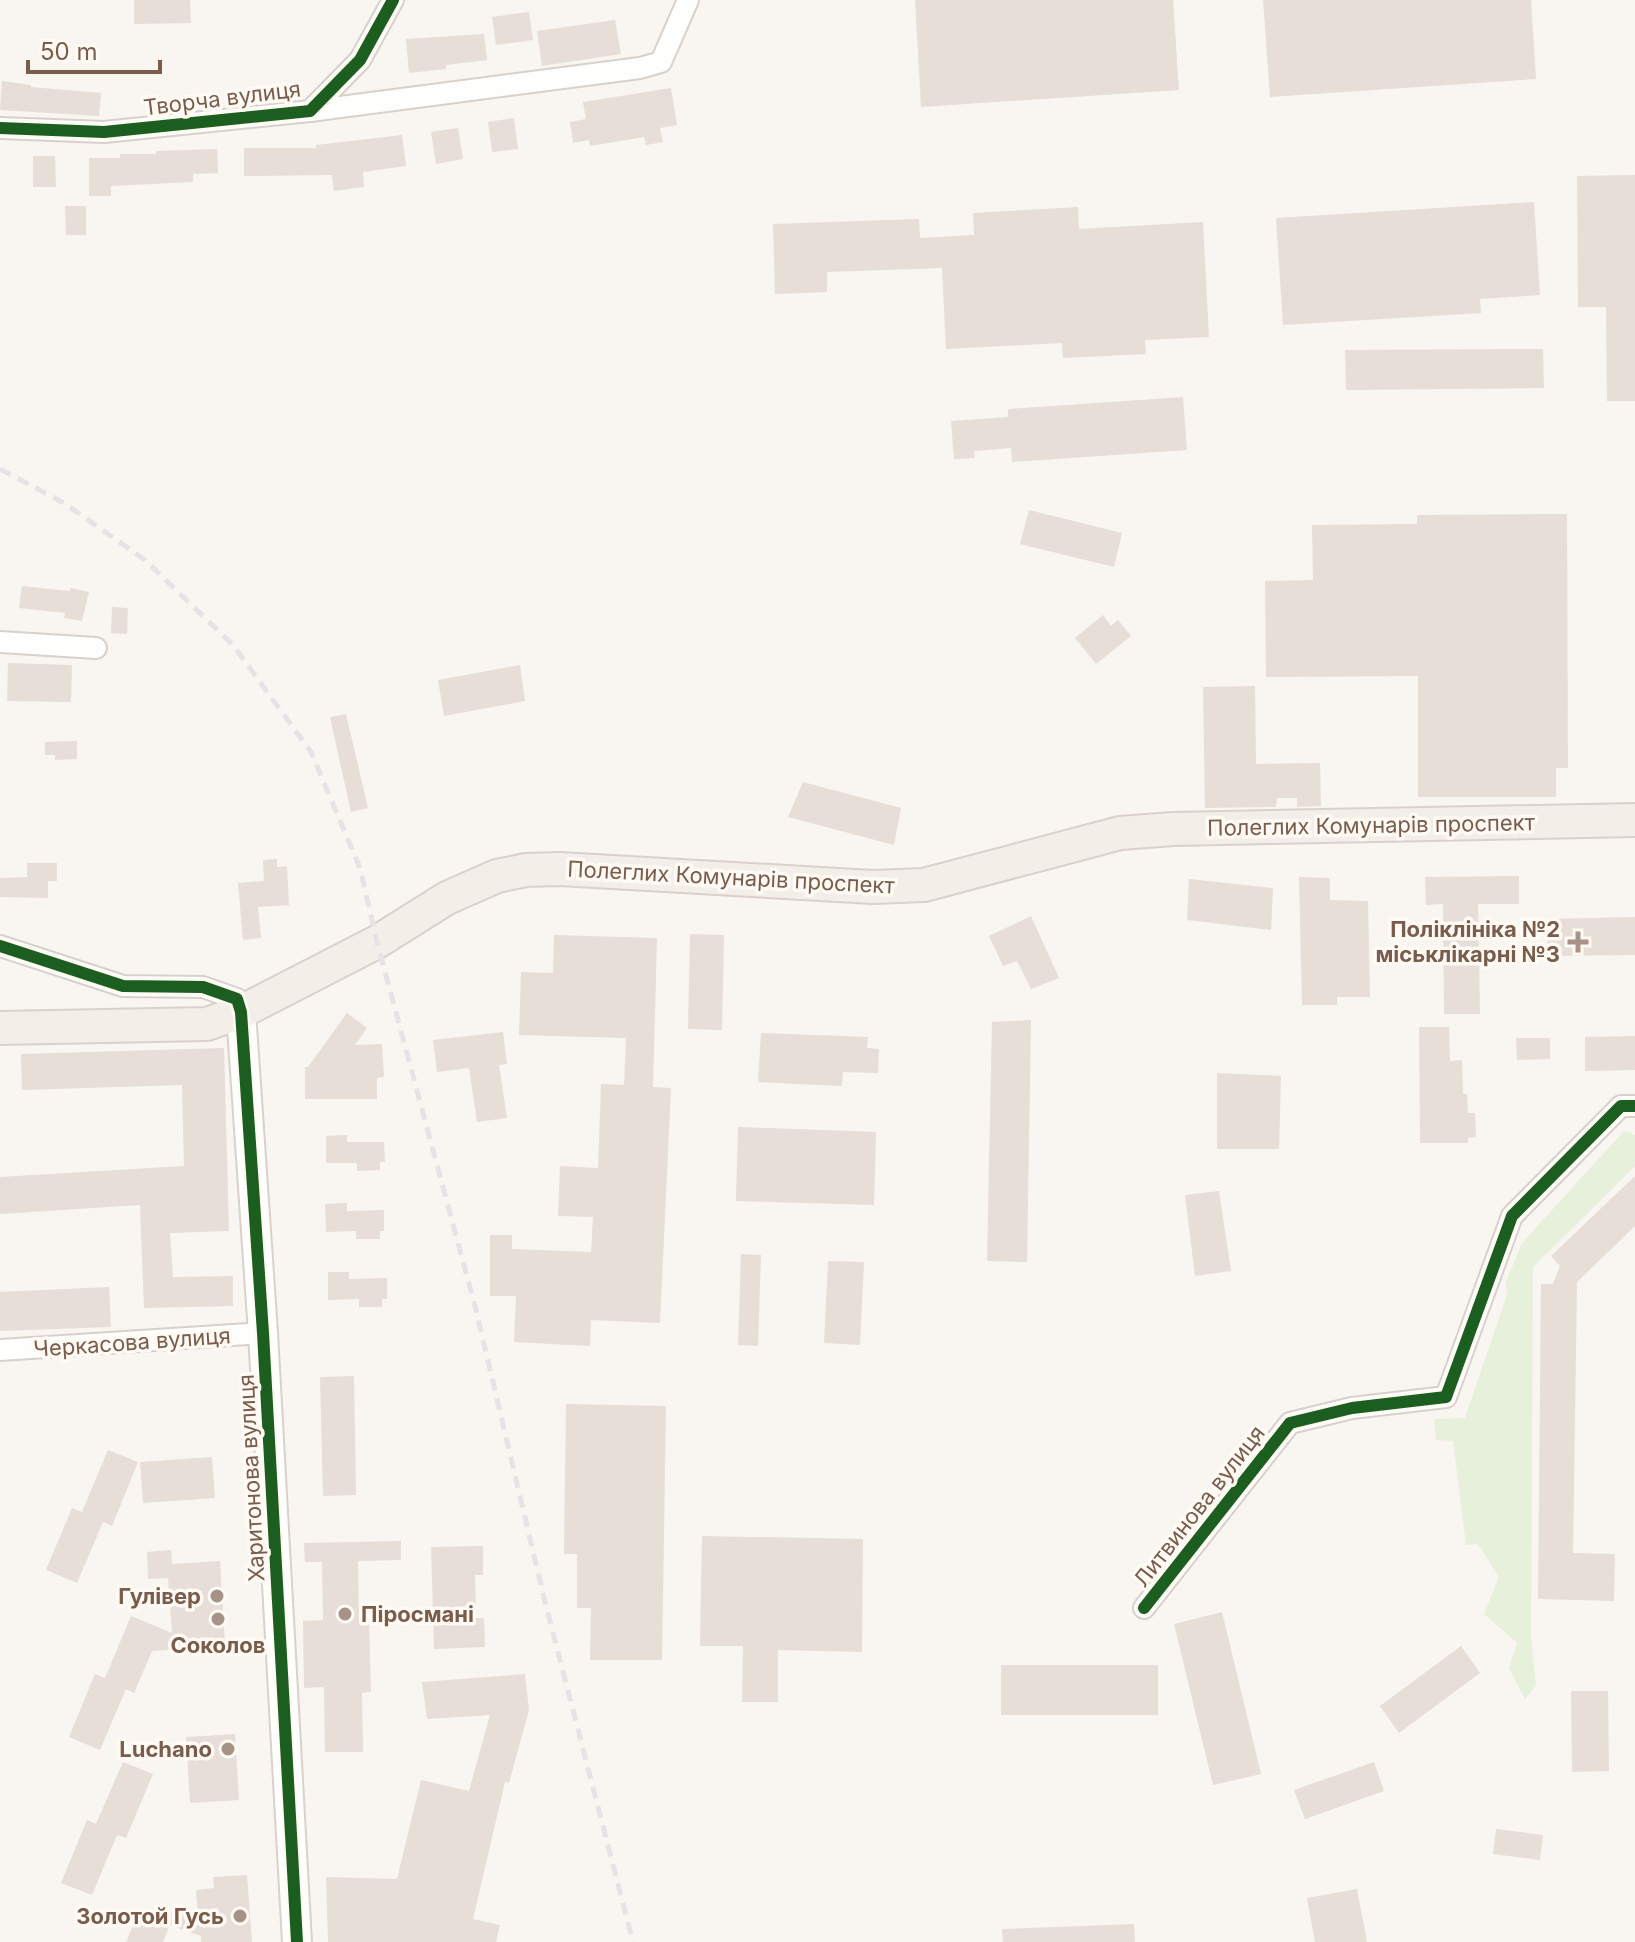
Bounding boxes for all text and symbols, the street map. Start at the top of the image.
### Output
scale bar [28,24,160,74]
text: 50 m [40,37,98,66]
street label: Творча вулиця [142,75,302,121]
street label: Полеглих Комунарів проспект [1207,809,1536,841]
street label: Полеглих Комунарів проспект [567,855,896,899]
place label: Поліклініка №2 міськлікарні №3 [1375,916,1560,967]
marker: Поліклініка №2 міськлікарні №3 [1567,931,1589,953]
street label: Черкасова вулиця [33,1322,231,1362]
street label: Харитонова вулиця [233,1374,269,1582]
street label: Литвинова вулиця [1128,1420,1270,1592]
place label: Гулівер [118,1583,201,1609]
marker: Гулівер [208,1587,226,1605]
place label: Піросмані [361,1601,474,1627]
marker: Піросмані [336,1605,354,1623]
marker: Соколов [209,1610,227,1628]
place label: Соколов [170,1632,266,1658]
place label: Luchano [119,1736,212,1762]
marker: Luchano [219,1740,237,1758]
place label: Золотой Гусь [76,1903,224,1929]
marker: Золотой Гусь [231,1907,249,1925]

